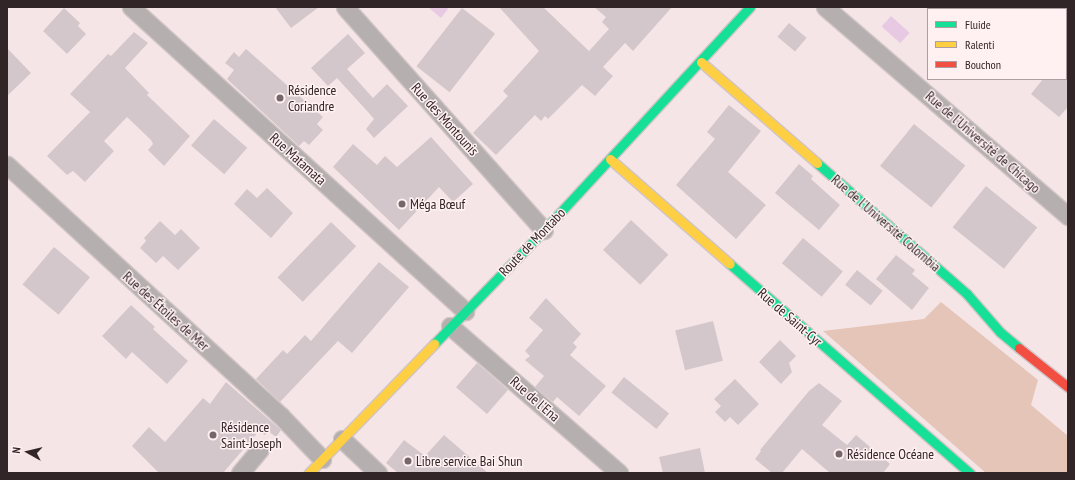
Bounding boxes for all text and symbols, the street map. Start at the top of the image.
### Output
legend [927,8,1067,80]
text: Fluide [965,17,991,32]
text: Ralenti [965,37,994,52]
text: Bouchon [965,57,1001,72]
street label: Rue des Montounis [408,79,482,159]
place label: Résidence Coriandre [288,82,336,114]
street label: Rue de l’Université de Chicago [922,88,1044,196]
marker: Résidence Coriandre [275,93,285,103]
street label: Rue Matamata [266,129,330,189]
street label: Rue de l'Université Colombia [828,171,944,275]
place label: Méga Bœuf [410,196,465,212]
marker: Méga Bœuf [397,199,407,209]
street label: Route de Montabo [495,204,569,280]
street label: Rue des Étoiles de Mer [120,268,212,354]
street label: Rue de Saint-Cyr [754,285,826,349]
street label: Rue de l'Ena [507,373,563,425]
place label: Résidence Saint-Joseph [221,419,282,452]
marker: Résidence Saint-Joseph [208,430,218,440]
north arrow [8,432,48,472]
text: N [9,446,23,454]
place label: Résidence Océane [847,446,934,462]
marker: Résidence Océane [834,449,844,459]
place label: Libre service Bai Shun [416,453,522,469]
marker: Libre service Bai Shun [403,456,413,466]

